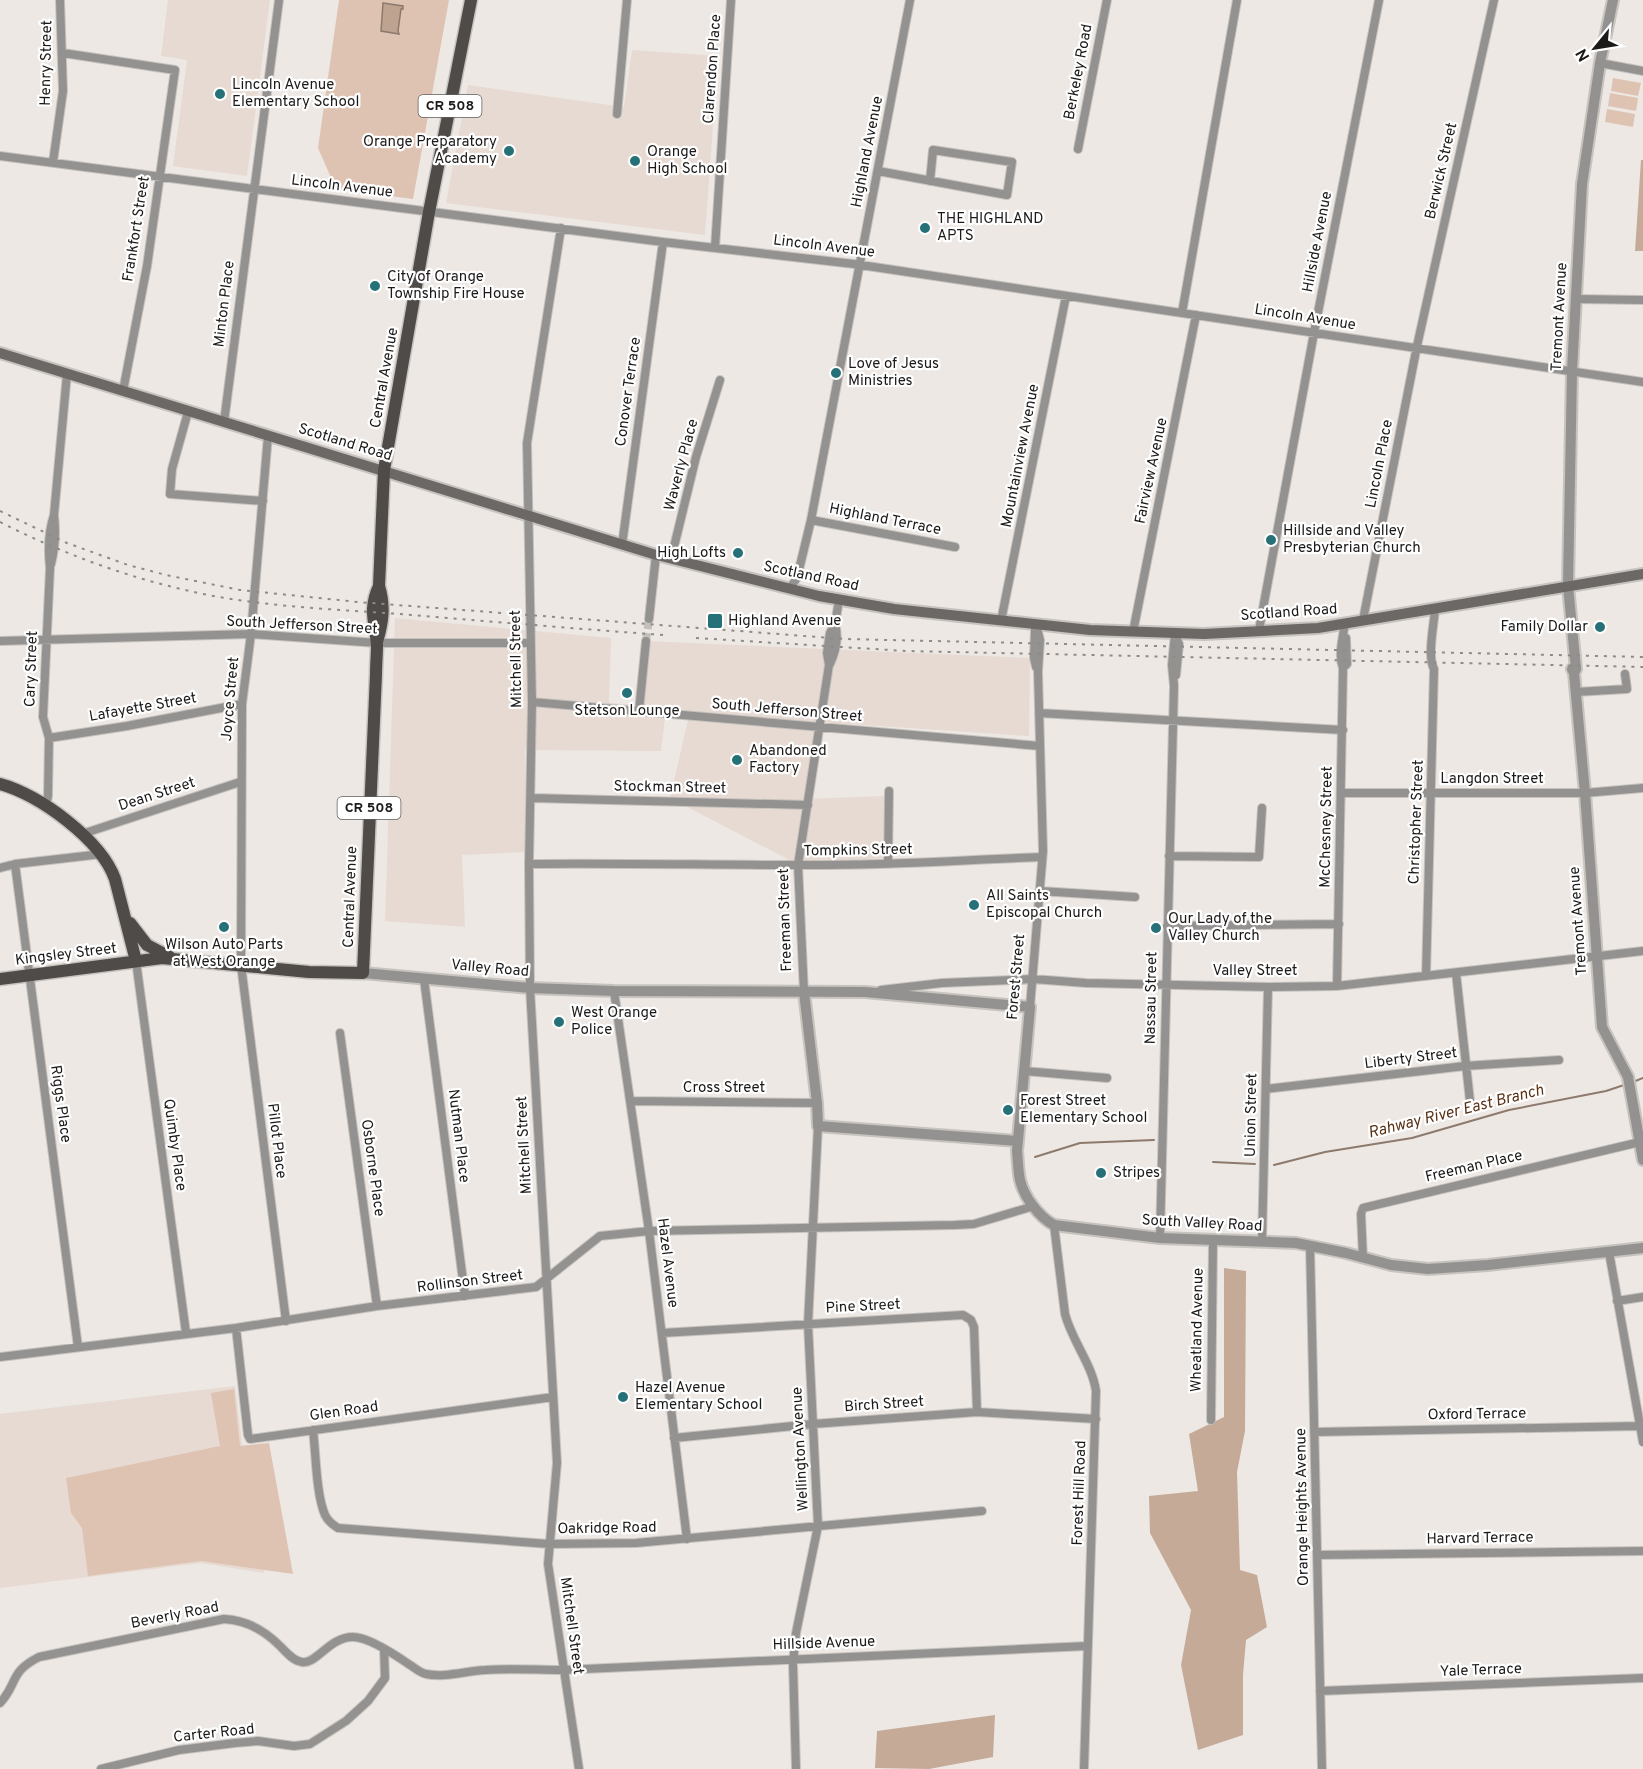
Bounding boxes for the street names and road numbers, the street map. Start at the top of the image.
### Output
street label: Clarendon Place [700,13,726,125]
street label: Henry Street [37,20,57,106]
street label: Berkeley Road [1060,22,1098,122]
road number: CR 508 [418,95,482,117]
street label: Highland Avenue [848,95,888,209]
street label: Berwick Street [1422,121,1462,221]
street label: Lincoln Avenue [290,171,394,203]
street label: Frankfort Street [119,175,155,283]
street label: Hillside Avenue [1299,190,1337,294]
street label: Lincoln Avenue [772,231,876,263]
street label: Minton Place [210,260,240,348]
street label: Tremont Avenue [1548,262,1572,372]
street label: Lincoln Avenue [1253,301,1357,335]
street label: Central Avenue [367,326,403,430]
street label: Conover Terrace [612,336,646,448]
street label: Mountainview Avenue [998,382,1044,530]
street label: Fairview Avenue [1131,416,1173,526]
street label: Waverly Place [661,417,703,513]
street label: Lincoln Place [1362,418,1398,510]
street label: Scotland Road [296,420,394,466]
street label: Highland Terrace [827,500,943,540]
street label: Scotland Road [761,558,861,596]
street label: Scotland Road [1240,600,1338,626]
street label: Mitchell Street [507,610,527,708]
street label: South Jefferson Street [226,613,378,639]
street label: Cary Street [21,630,43,708]
street label: Joyce Street [218,656,244,742]
street label: Lafayette Street [88,689,198,727]
street label: South Jefferson Street [711,695,863,727]
street label: Christopher Street [1405,759,1429,885]
street label: McChesney Street [1316,766,1338,888]
street label: Langdon Street [1440,770,1544,789]
street label: Dean Street [116,774,198,816]
street label: Stockman Street [614,778,726,798]
road number: CR 508 [338,797,400,819]
street label: Tompkins Street [803,841,913,861]
street label: Central Avenue [340,846,362,948]
street label: Tremont Avenue [1566,866,1592,976]
street label: Freeman Street [775,868,797,972]
street label: Forest Street [1004,933,1030,1021]
street label: Kingsley Street [14,939,118,971]
street label: Nassau Street [1142,951,1162,1045]
street label: Valley Road [450,956,530,982]
street label: Valley Street [1212,962,1298,981]
street label: Liberty Street [1364,1044,1458,1074]
street label: Riggs Place [45,1064,75,1144]
street label: Union Street [1242,1073,1262,1157]
street label: Cross Street [683,1079,765,1098]
street label: Nutman Place [443,1088,473,1184]
street label: Mitchell Street [513,1095,537,1195]
street label: Quimby Place [158,1098,190,1192]
street label: Pillot Place [262,1102,290,1180]
street label: Osborne Place [356,1118,388,1218]
street label: Freeman Place [1423,1147,1525,1187]
street label: South Valley Road [1141,1211,1263,1237]
street label: Hazel Avenue [652,1217,682,1309]
street label: Rollinson Street [416,1266,524,1298]
street label: Wheatland Avenue [1187,1268,1209,1392]
street label: Pine Street [825,1296,901,1318]
street label: Wellington Avenue [788,1386,814,1512]
street label: Birch Street [843,1393,925,1417]
street label: Glen Road [308,1398,380,1426]
street label: Oxford Terrace [1428,1405,1526,1425]
street label: Orange Heights Avenue [1292,1428,1314,1586]
street label: Forest Hill Road [1069,1440,1091,1546]
street label: Oakridge Road [557,1519,657,1539]
street label: Harvard Terrace [1426,1529,1534,1549]
street label: Mitchell Street [555,1576,587,1676]
street label: Beverly Road [129,1598,221,1634]
street label: Hillside Avenue [772,1633,876,1655]
street label: Yale Terrace [1440,1660,1522,1682]
street label: Carter Road [172,1720,256,1748]

